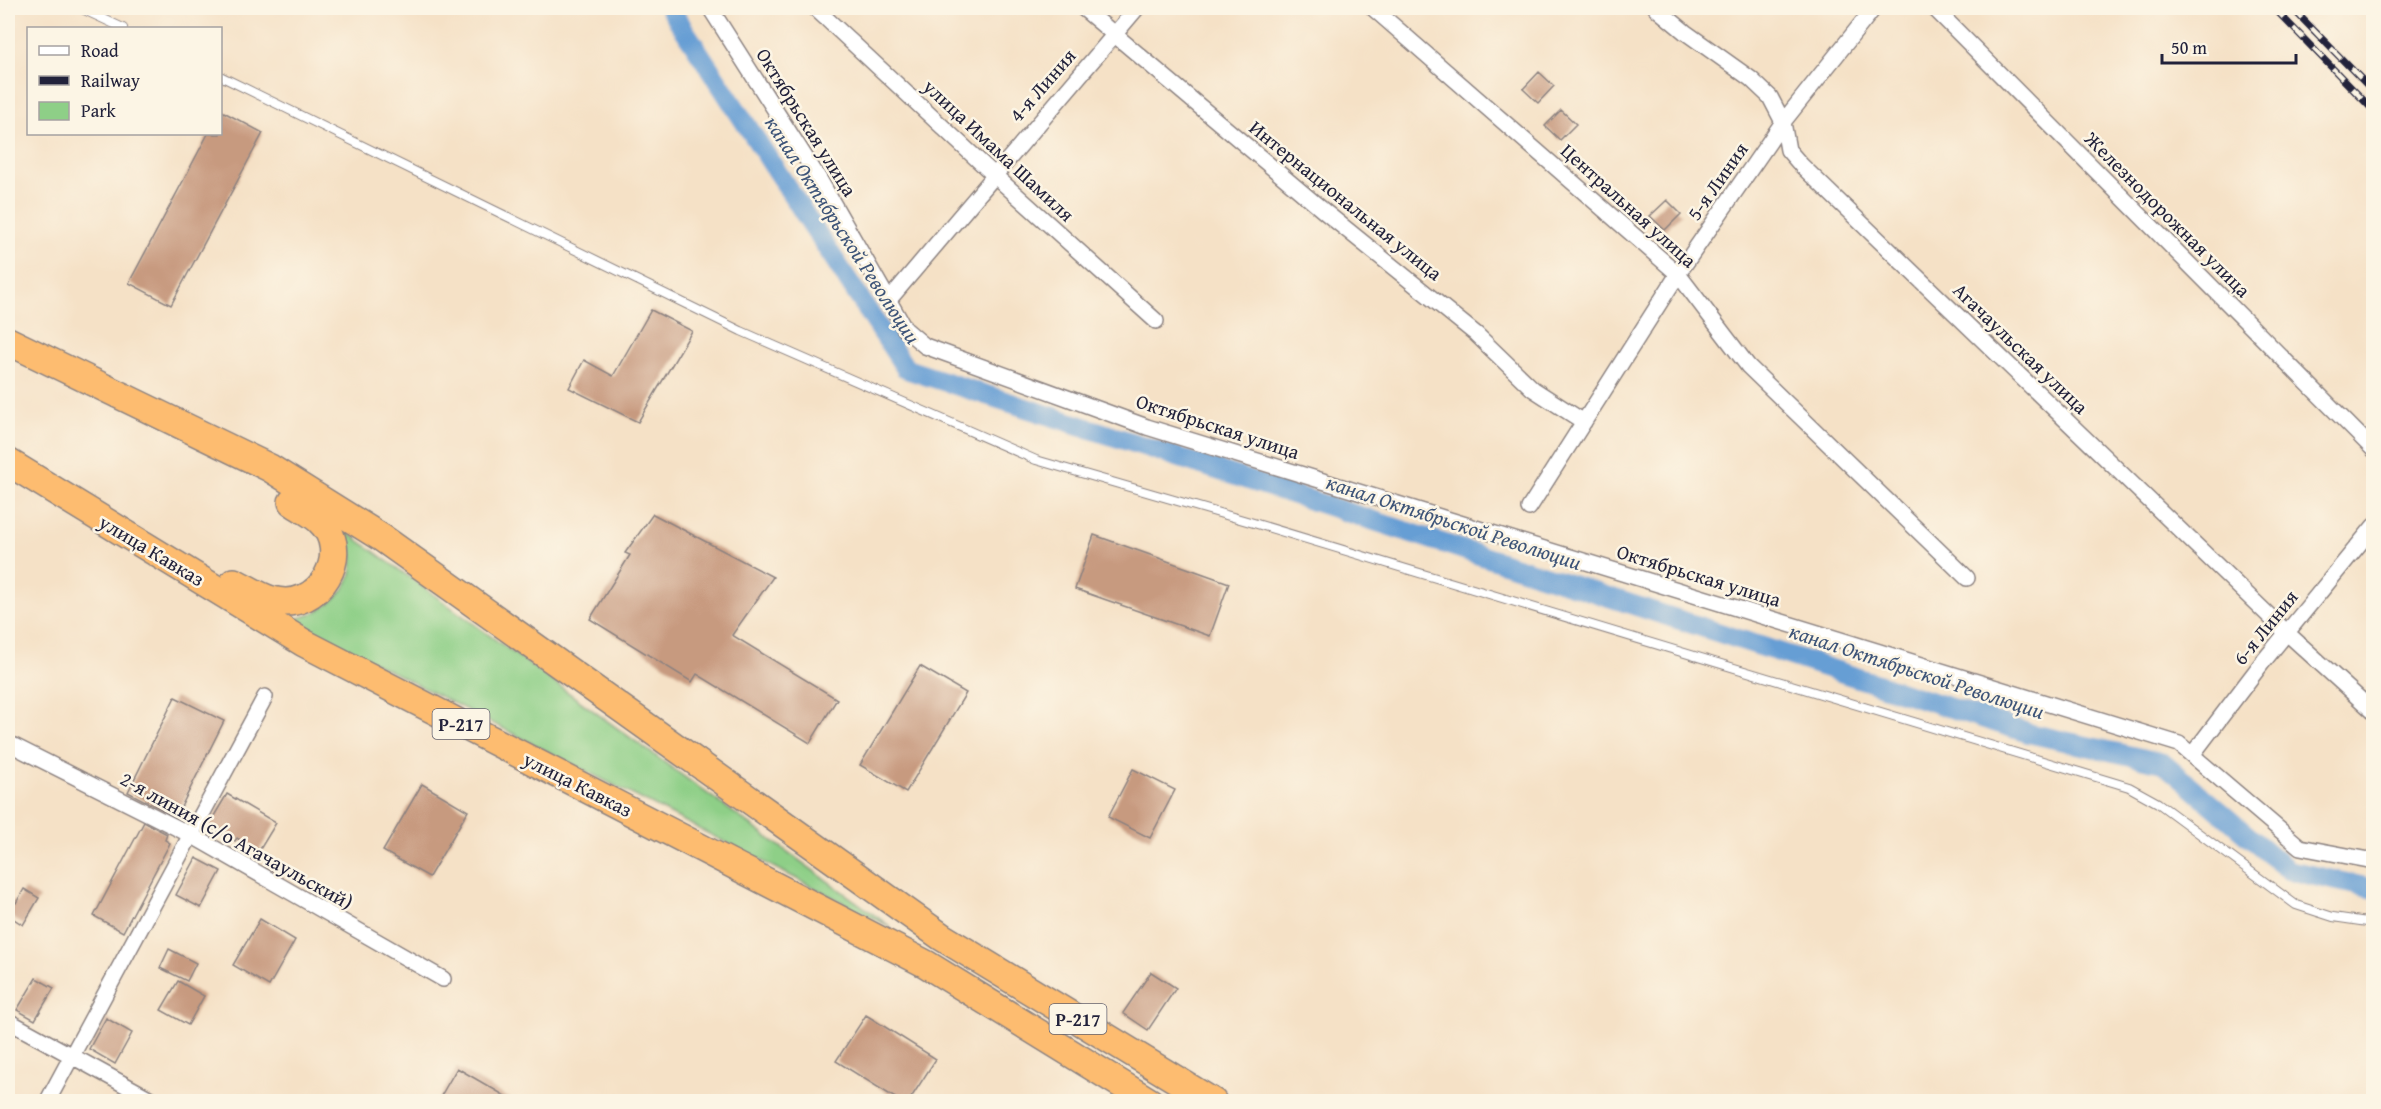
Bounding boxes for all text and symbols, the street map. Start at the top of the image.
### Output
legend [27,27,222,135]
scale bar [2162,27,2296,65]
text: 50 m [2171,34,2207,61]
text: Road [81,37,119,64]
street label: Октябрьская улица [750,42,865,202]
street label: 4-я Линия [1002,42,1082,128]
text: Railway [81,67,140,94]
street label: улица Имама Шамиля [916,71,1081,228]
text: Park [81,97,117,124]
water label: канал Октябрьской Революции [757,110,929,350]
street label: Интернациональная улица [1243,113,1449,287]
street label: Железнодорожная улица [2078,124,2258,304]
street label: Центральная улица [1555,136,1704,274]
street label: 5-я Линия [1680,136,1754,226]
street label: Агачаульская улица [1947,276,2096,421]
street label: Октябрьская улица [1133,386,1304,466]
water label: канал Октябрьской Революции [1323,466,1586,578]
street label: улица Кавказ [93,507,210,593]
street label: Октябрьская улица [1613,536,1785,614]
street label: 6-я Линия [2226,583,2304,671]
water label: канал Октябрьской Революции [1786,615,2049,727]
road number: Р-217 [432,709,490,739]
street label: улица Кавказ [518,744,637,824]
street label: 2-я линия (с/о Агачаульский) [115,764,359,916]
road number: Р-217 [1050,1004,1106,1034]

